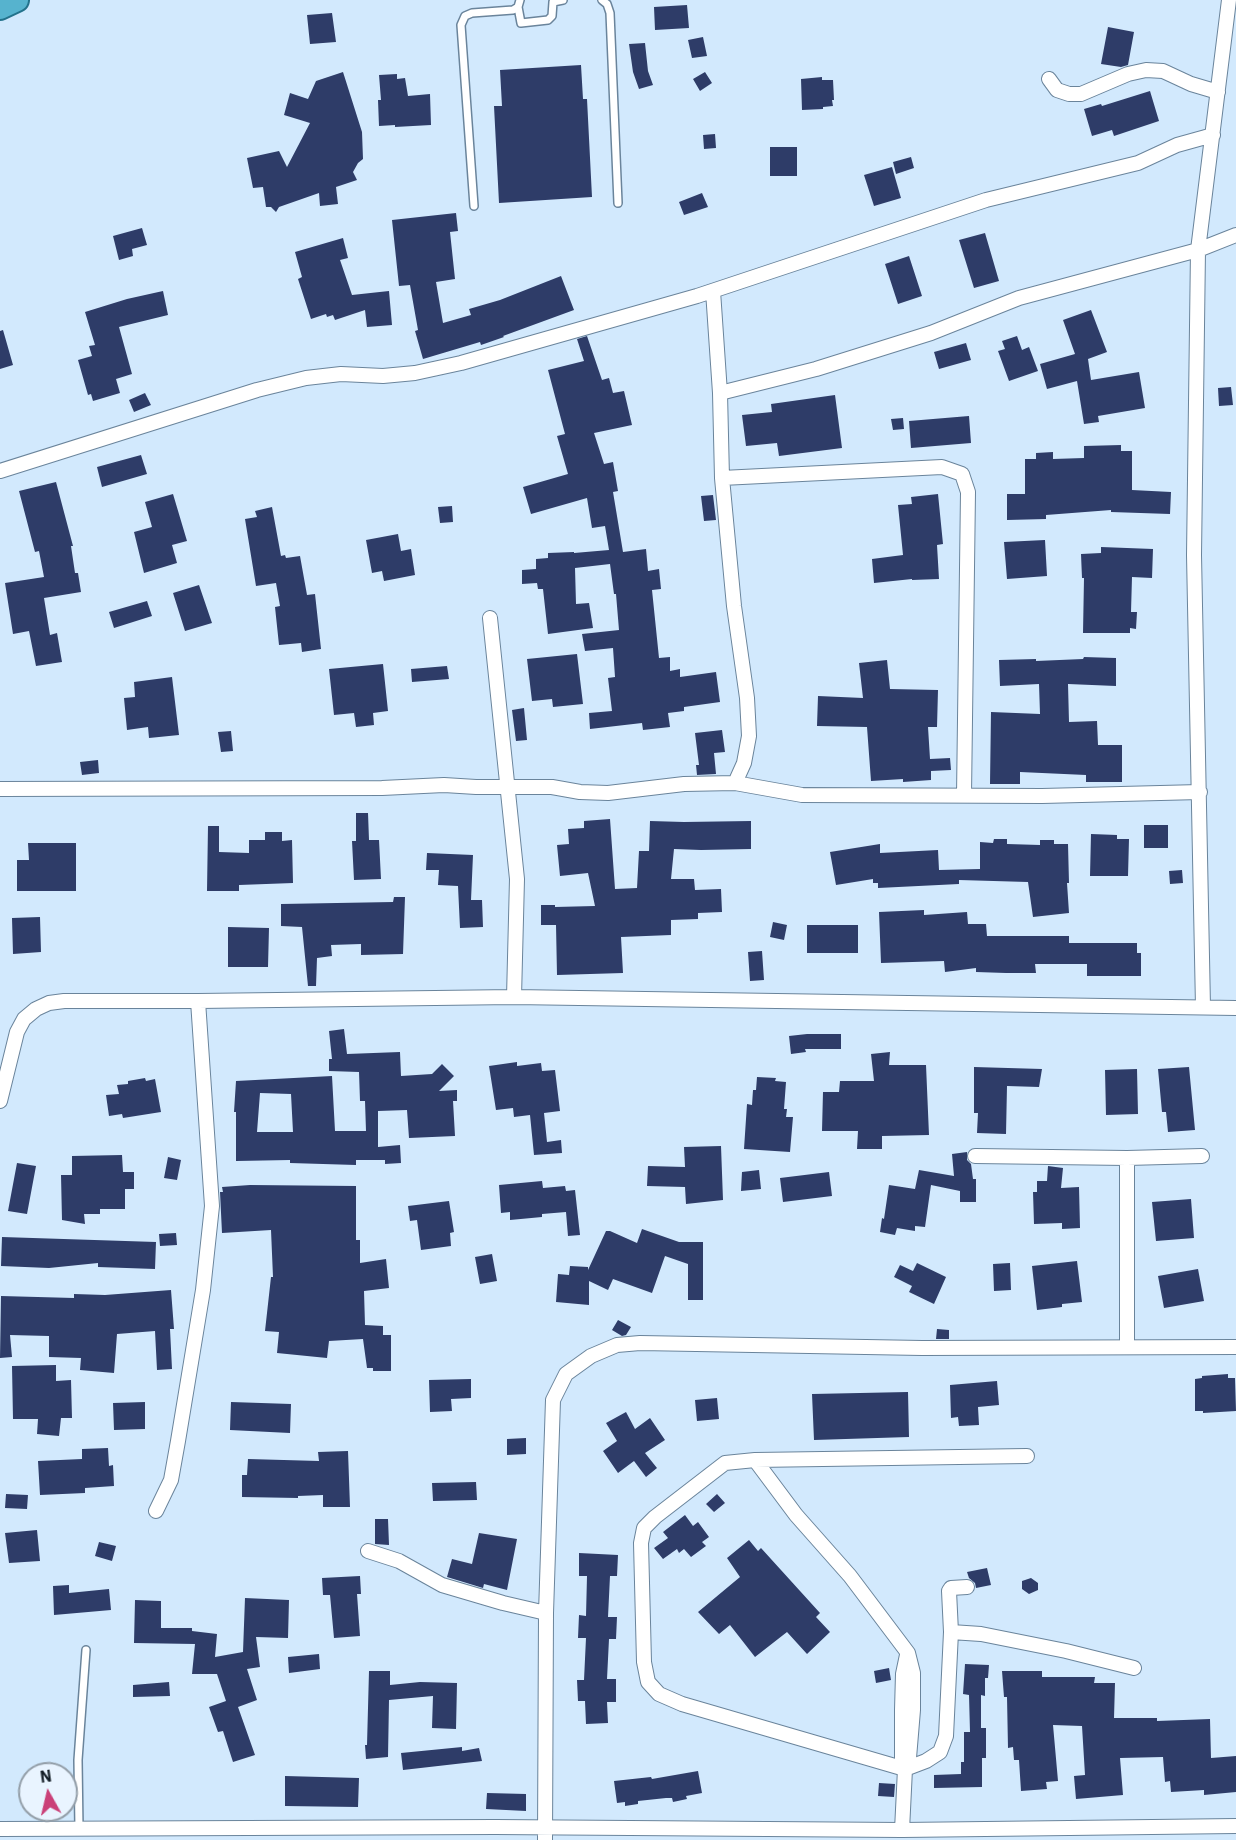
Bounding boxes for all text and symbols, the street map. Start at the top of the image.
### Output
north arrow [18,1762,78,1822]
text: N [39,1765,53,1787]

